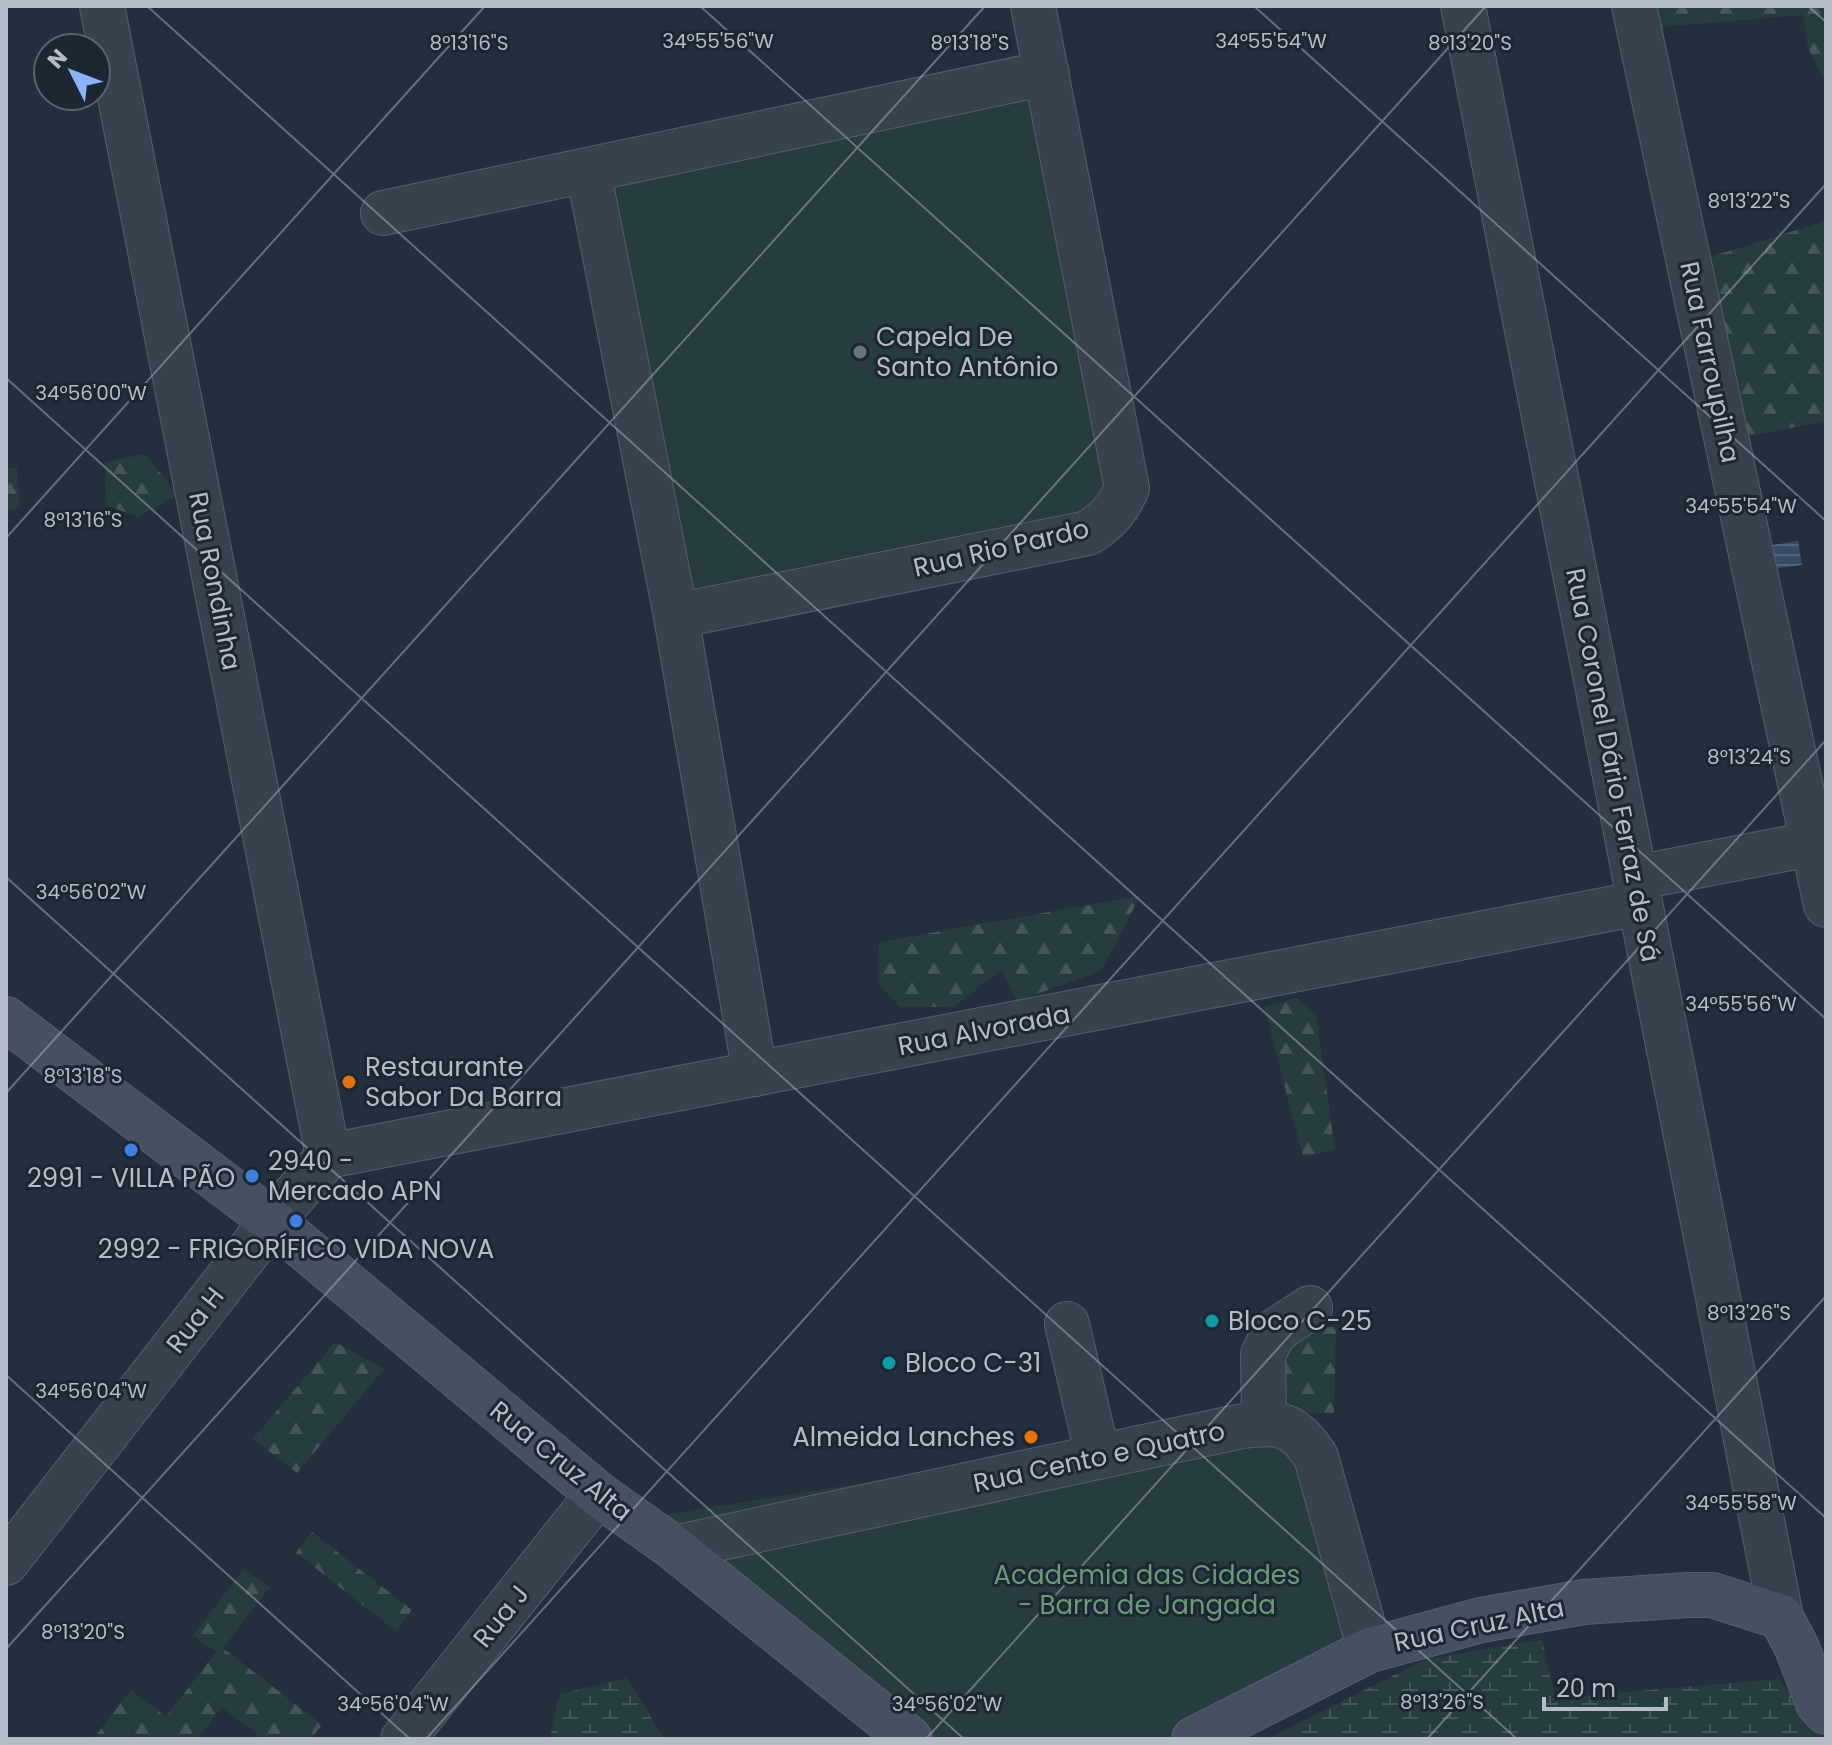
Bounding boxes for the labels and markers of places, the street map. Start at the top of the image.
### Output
place label: Capela De Santo Antônio [876,319,1058,385]
marker: Capela De Santo Antônio [851,343,869,361]
place label: Restaurante Sabor Da Barra [365,1049,562,1115]
marker: Restaurante Sabor Da Barra [340,1073,358,1091]
marker: 2991 - VILLA PÃO [122,1141,140,1159]
place label: 2940 - Mercado APN [268,1143,442,1209]
place label: 2991 - VILLA PÃO [27,1160,235,1196]
marker: 2940 - Mercado APN [243,1167,261,1185]
marker: 2992 - FRIGORÍFICO VIDA NOVA [287,1212,305,1230]
place label: 2992 - FRIGORÍFICO VIDA NOVA [98,1231,494,1267]
place label: Bloco C-25 [1228,1303,1372,1339]
marker: Bloco C-25 [1203,1312,1221,1330]
place label: Bloco C-31 [905,1345,1041,1381]
marker: Bloco C-31 [880,1354,898,1372]
place label: Almeida Lanches [792,1419,1015,1455]
marker: Almeida Lanches [1022,1428,1040,1446]

